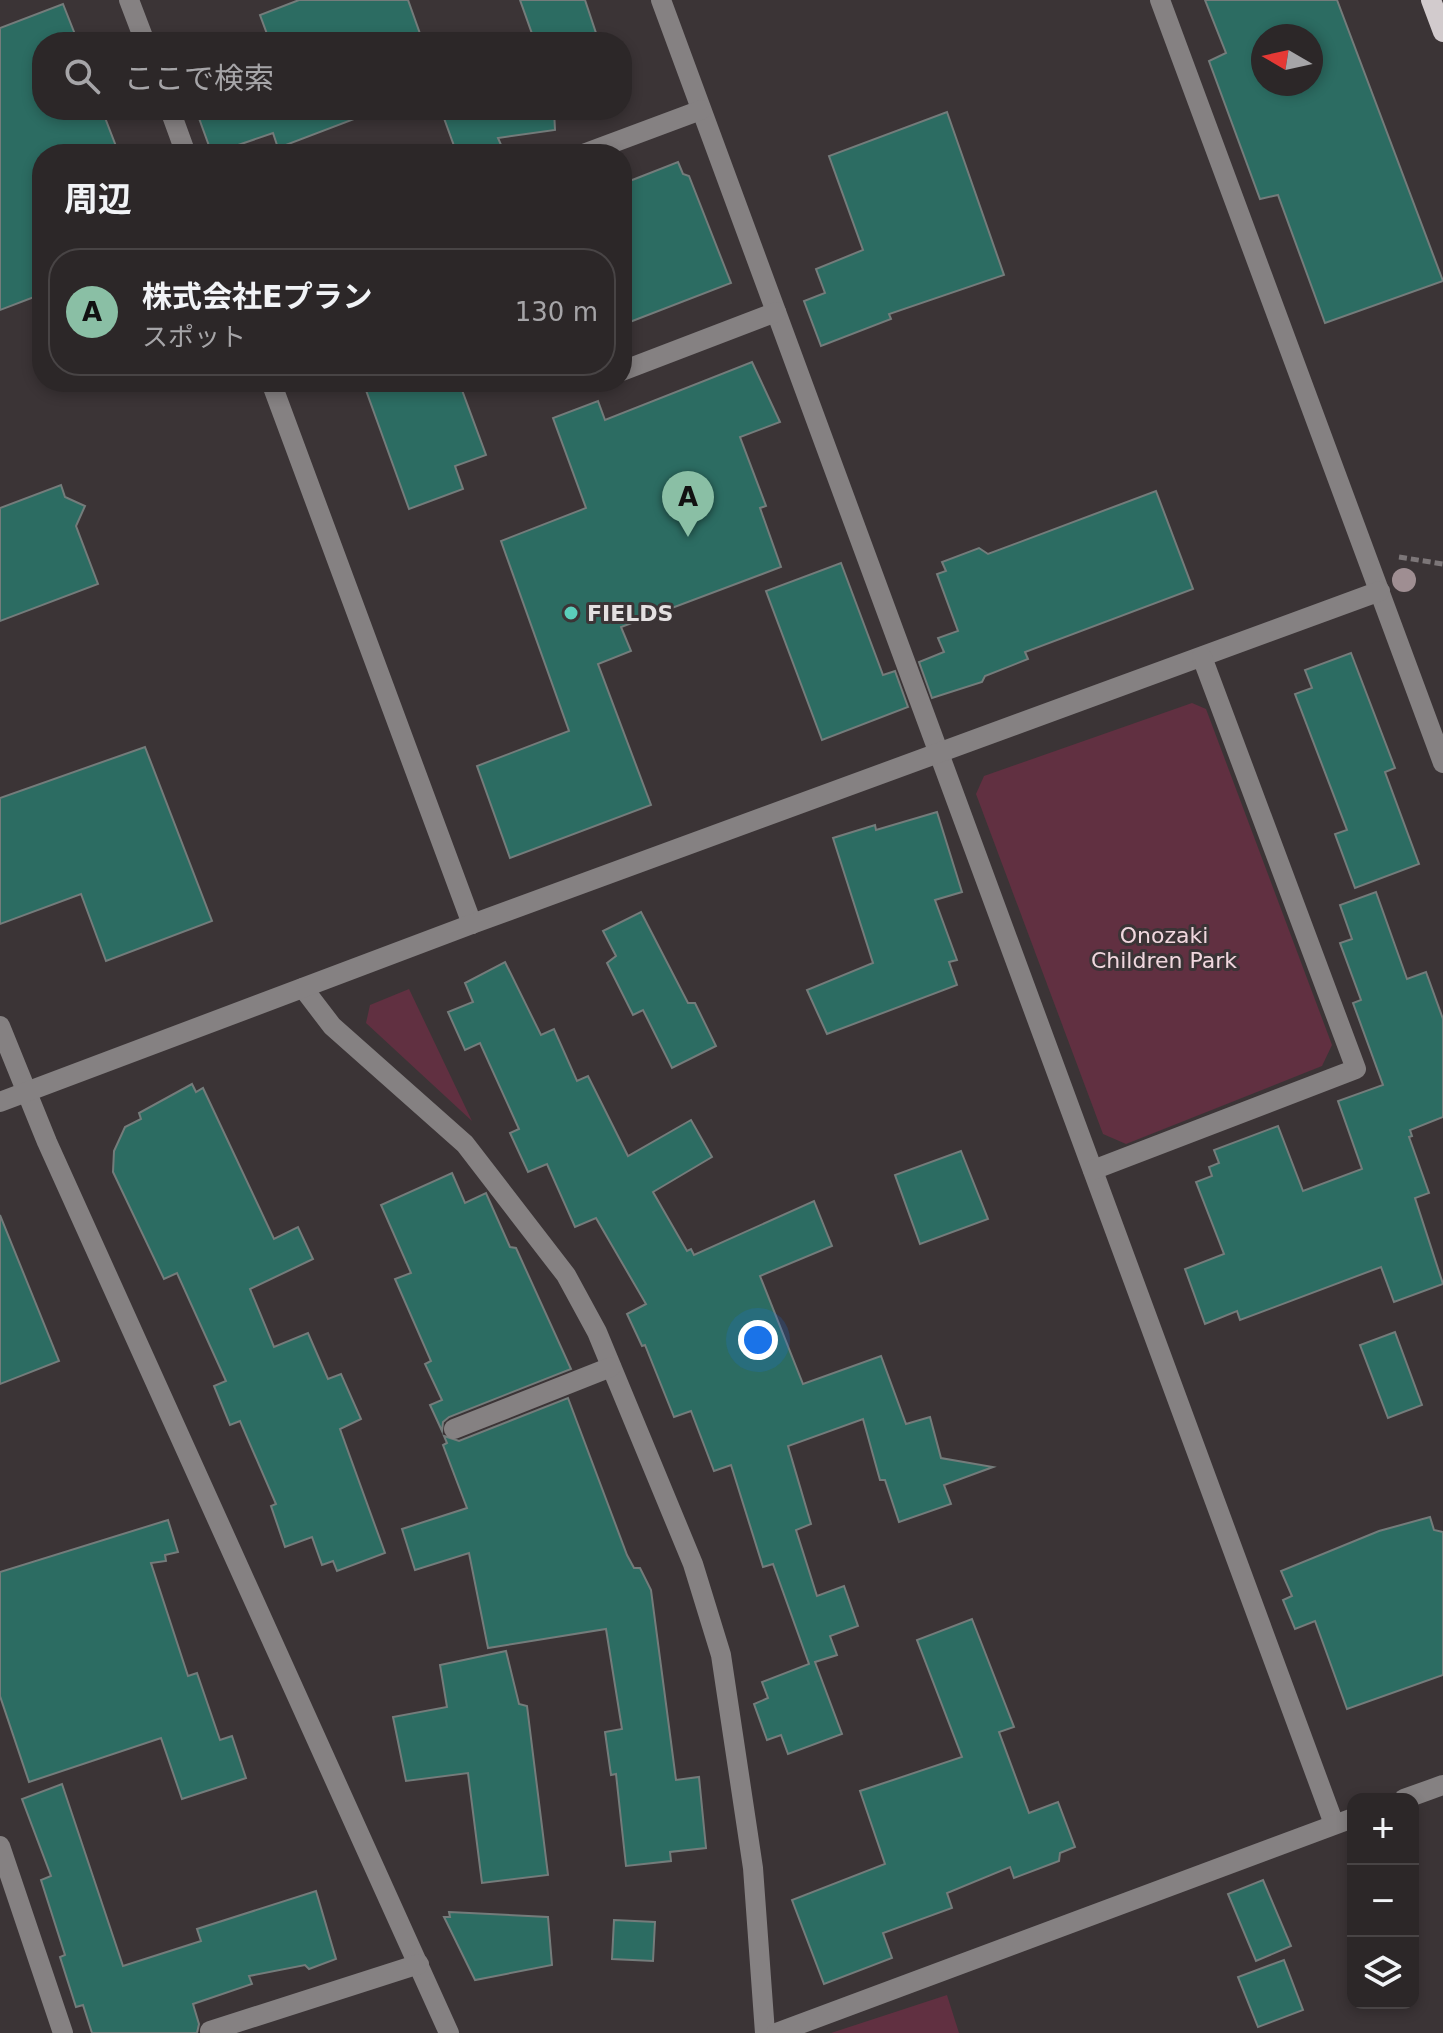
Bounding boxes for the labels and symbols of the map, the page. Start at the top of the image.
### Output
north arrow [1251,24,1323,96]
pin: A [662,471,714,537]
place label: FIELDS [587,601,673,626]
marker: FIELDS [562,604,580,622]
park label: Onozaki Children Park [1091,923,1237,973]
your location [738,1320,778,1360]

